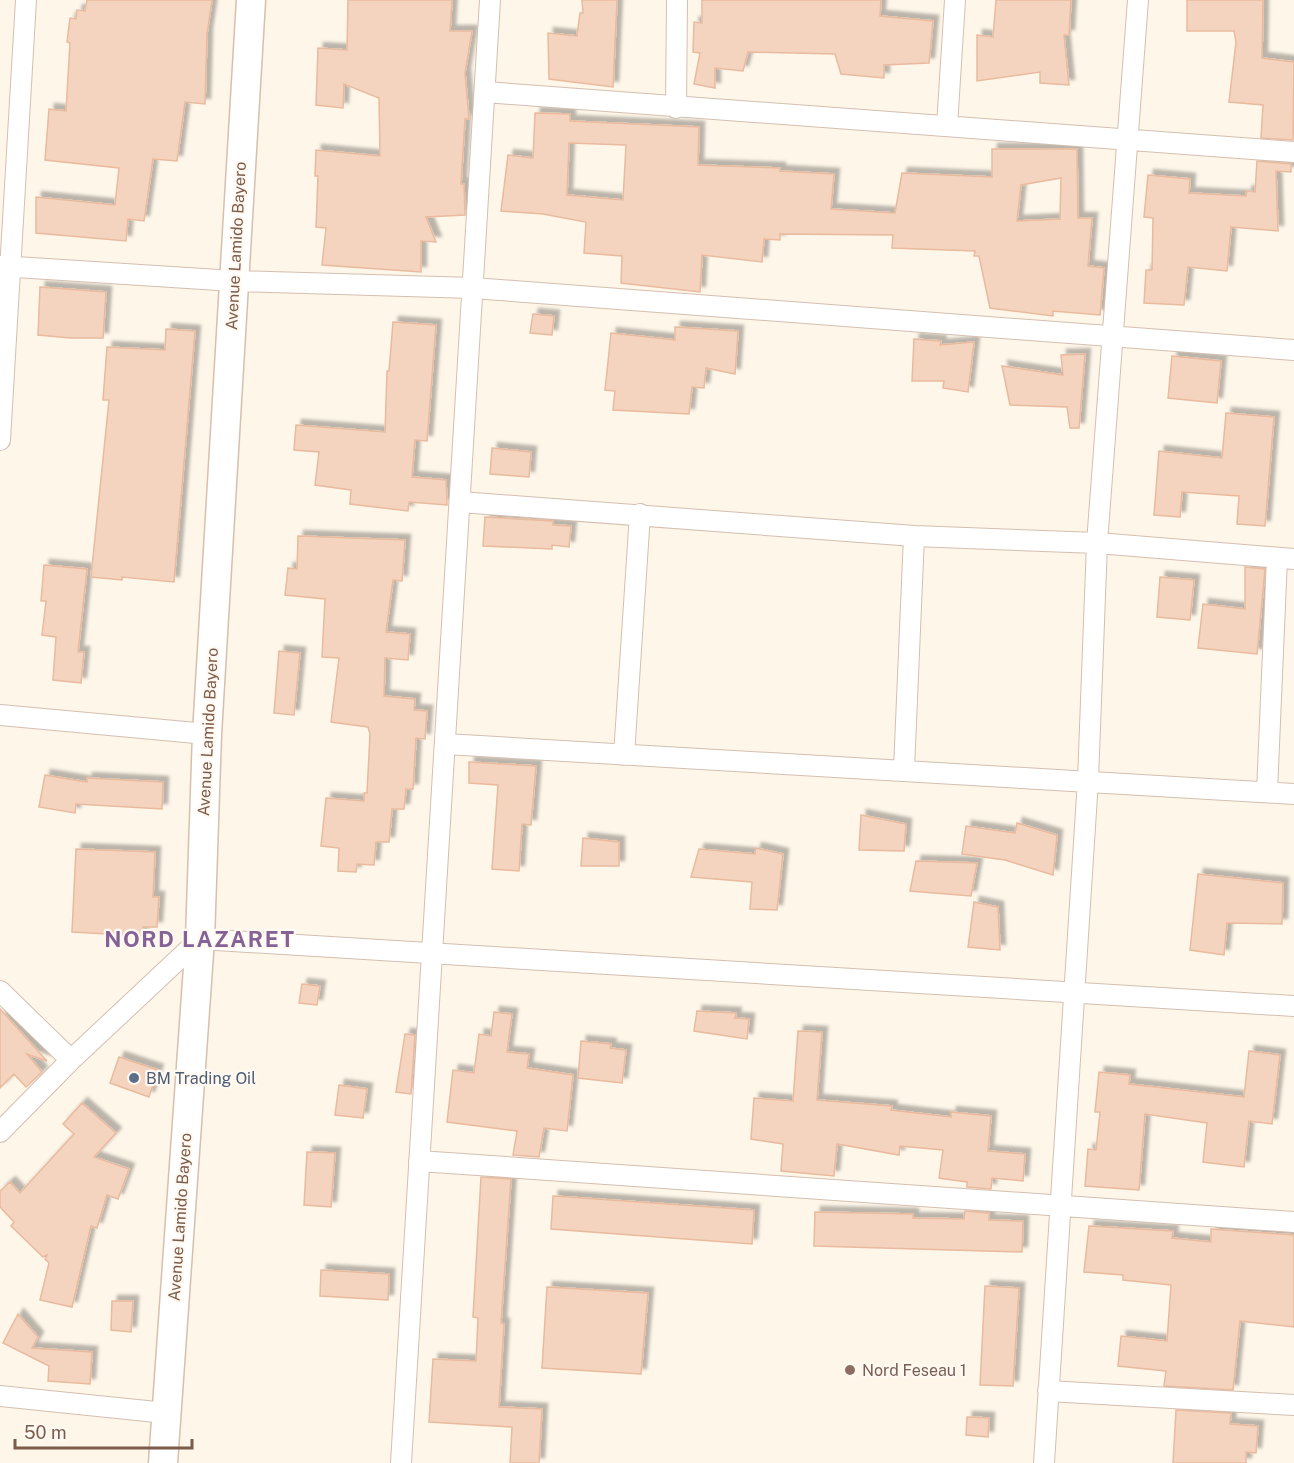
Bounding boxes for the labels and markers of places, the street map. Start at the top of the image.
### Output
place label: BM Trading Oil [146,1069,256,1088]
marker: BM Trading Oil [127,1071,141,1085]
place label: Nord Feseau 1 [862,1361,966,1380]
marker: Nord Feseau 1 [843,1363,857,1377]

